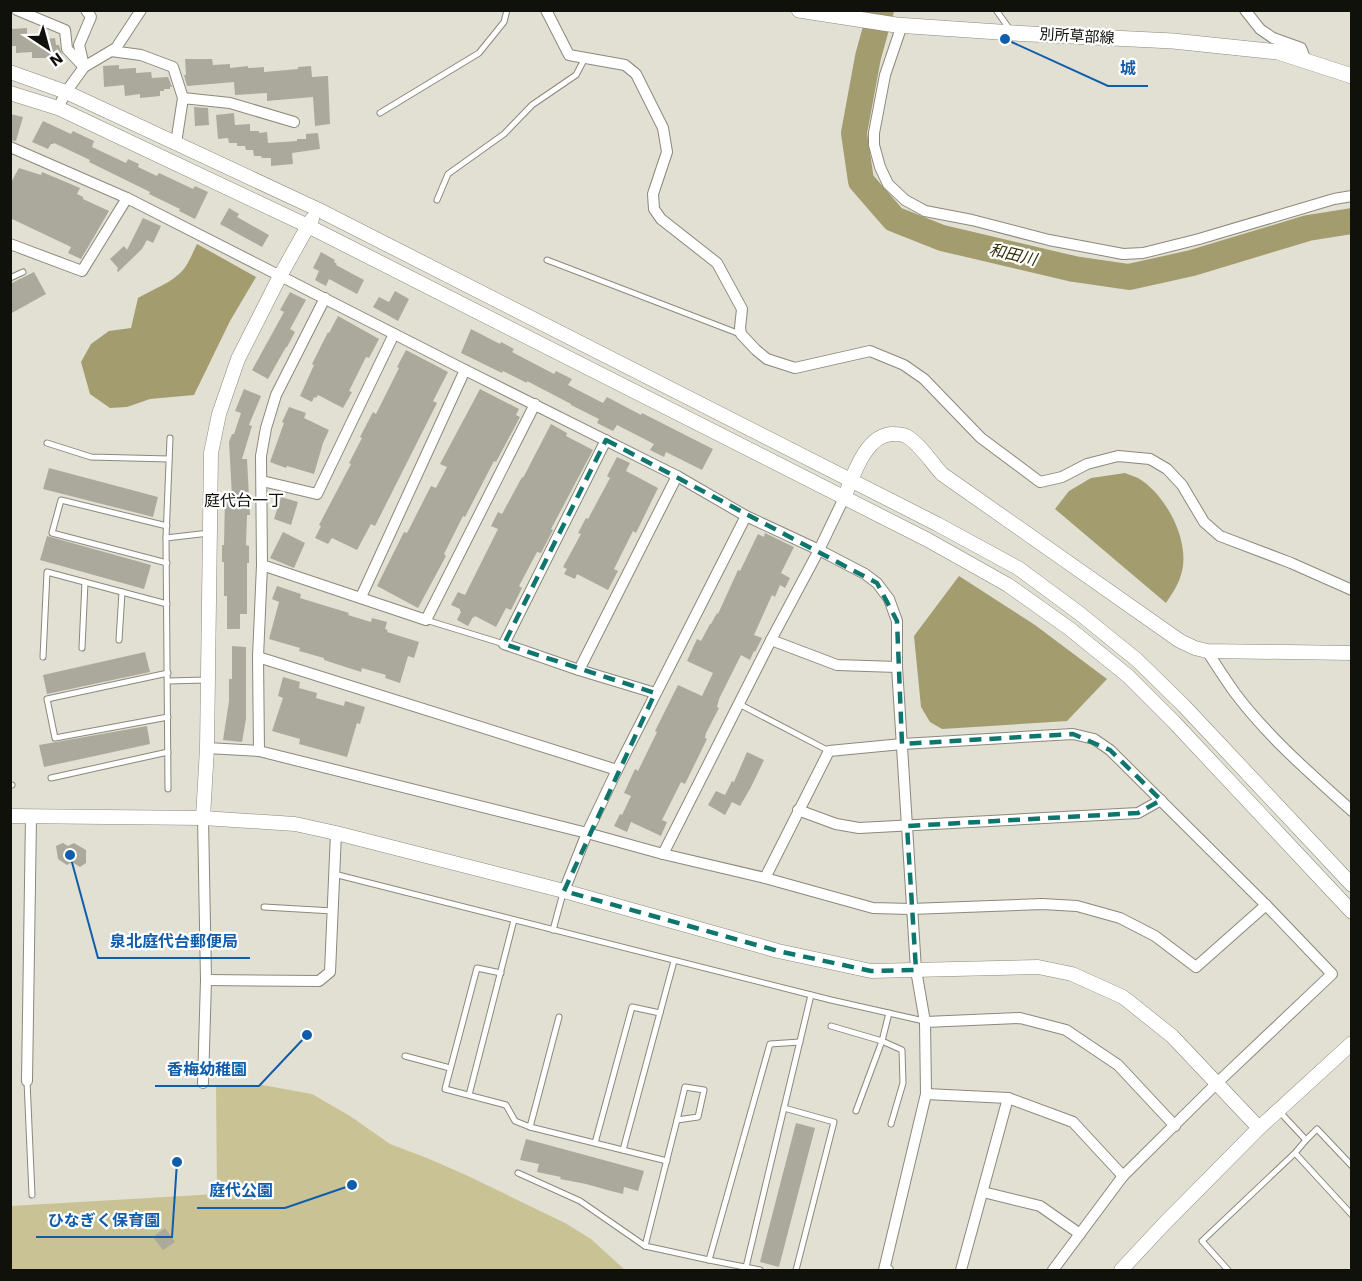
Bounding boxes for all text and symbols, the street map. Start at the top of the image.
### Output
north arrow [18,18,78,78]
street label: 別所草部線 [1039,25,1115,47]
text: N [46,49,67,71]
callout: 城 [1108,52,1148,86]
text: 城 [1120,59,1136,78]
water label: 和田川 [987,240,1040,270]
district label: 庭代台一丁 [204,491,284,510]
callout: 泉北庭代台郵便局 [98,924,250,958]
text: 泉北庭代台郵便局 [110,932,238,951]
callout: 香梅幼稚園 [155,1052,259,1086]
text: 香梅幼稚園 [167,1060,247,1079]
callout: 庭代公園 [197,1174,285,1208]
text: 庭代公園 [209,1181,273,1200]
callout: ひなぎく保育園 [36,1203,172,1237]
text: ひなぎく保育園 [48,1211,160,1230]

